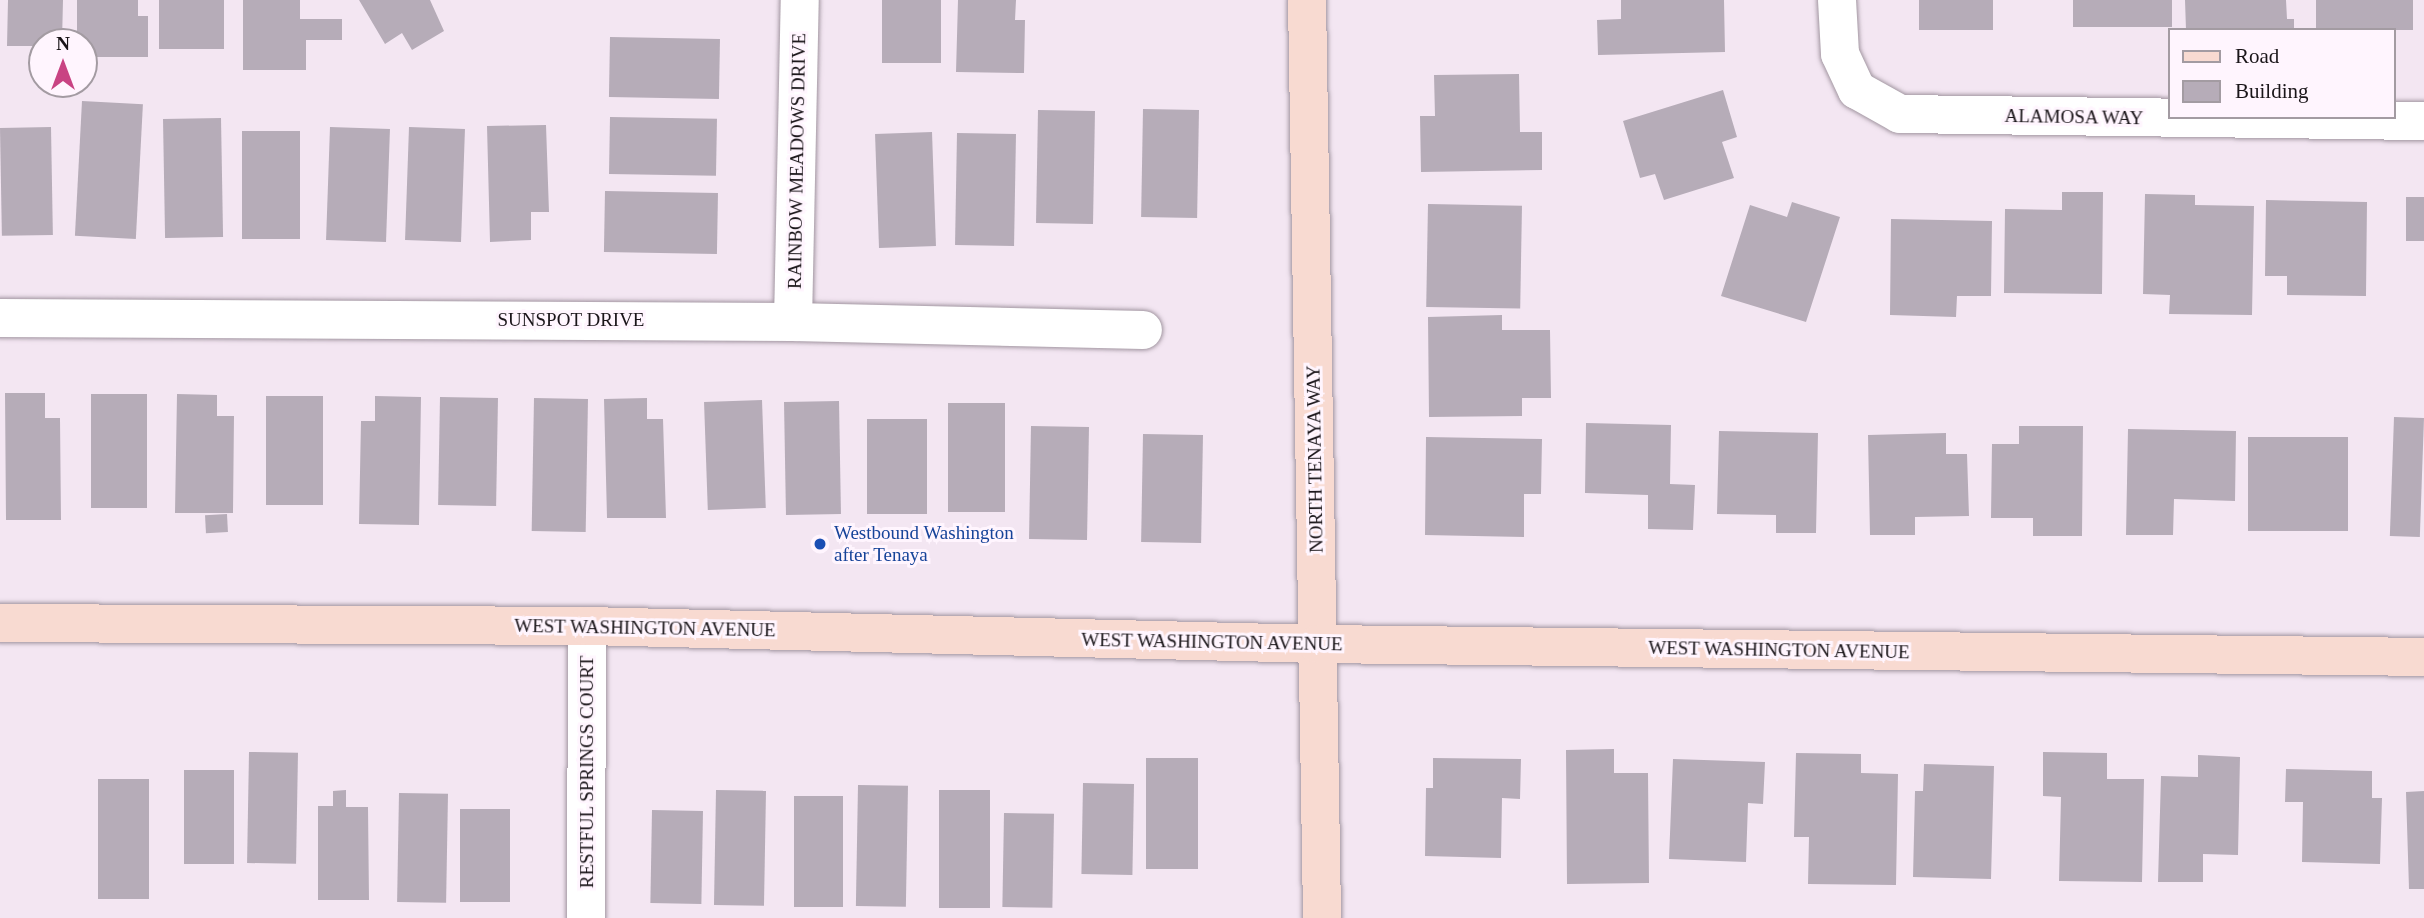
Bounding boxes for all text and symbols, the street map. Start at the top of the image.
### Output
north arrow [28,28,98,98]
legend [2168,28,2396,119]
text: N [56,33,70,54]
street label: RAINBOW MEADOWS DRIVE [783,33,811,289]
text: Road [2235,44,2279,68]
text: Building [2235,79,2309,103]
street label: ALAMOSA WAY [2004,104,2144,130]
street label: SUNSPOT DRIVE [497,309,645,331]
street label: NORTH TENAYA WAY [1302,364,1328,554]
place label: Westbound Washington after Tenaya [834,522,1014,566]
marker: Westbound Washington after Tenaya [812,536,828,552]
street label: WEST WASHINGTON AVENUE [513,614,777,642]
street label: WEST WASHINGTON AVENUE [1080,628,1344,656]
street label: WEST WASHINGTON AVENUE [1647,636,1911,664]
street label: RESTFUL SPRINGS COURT [576,655,598,889]

